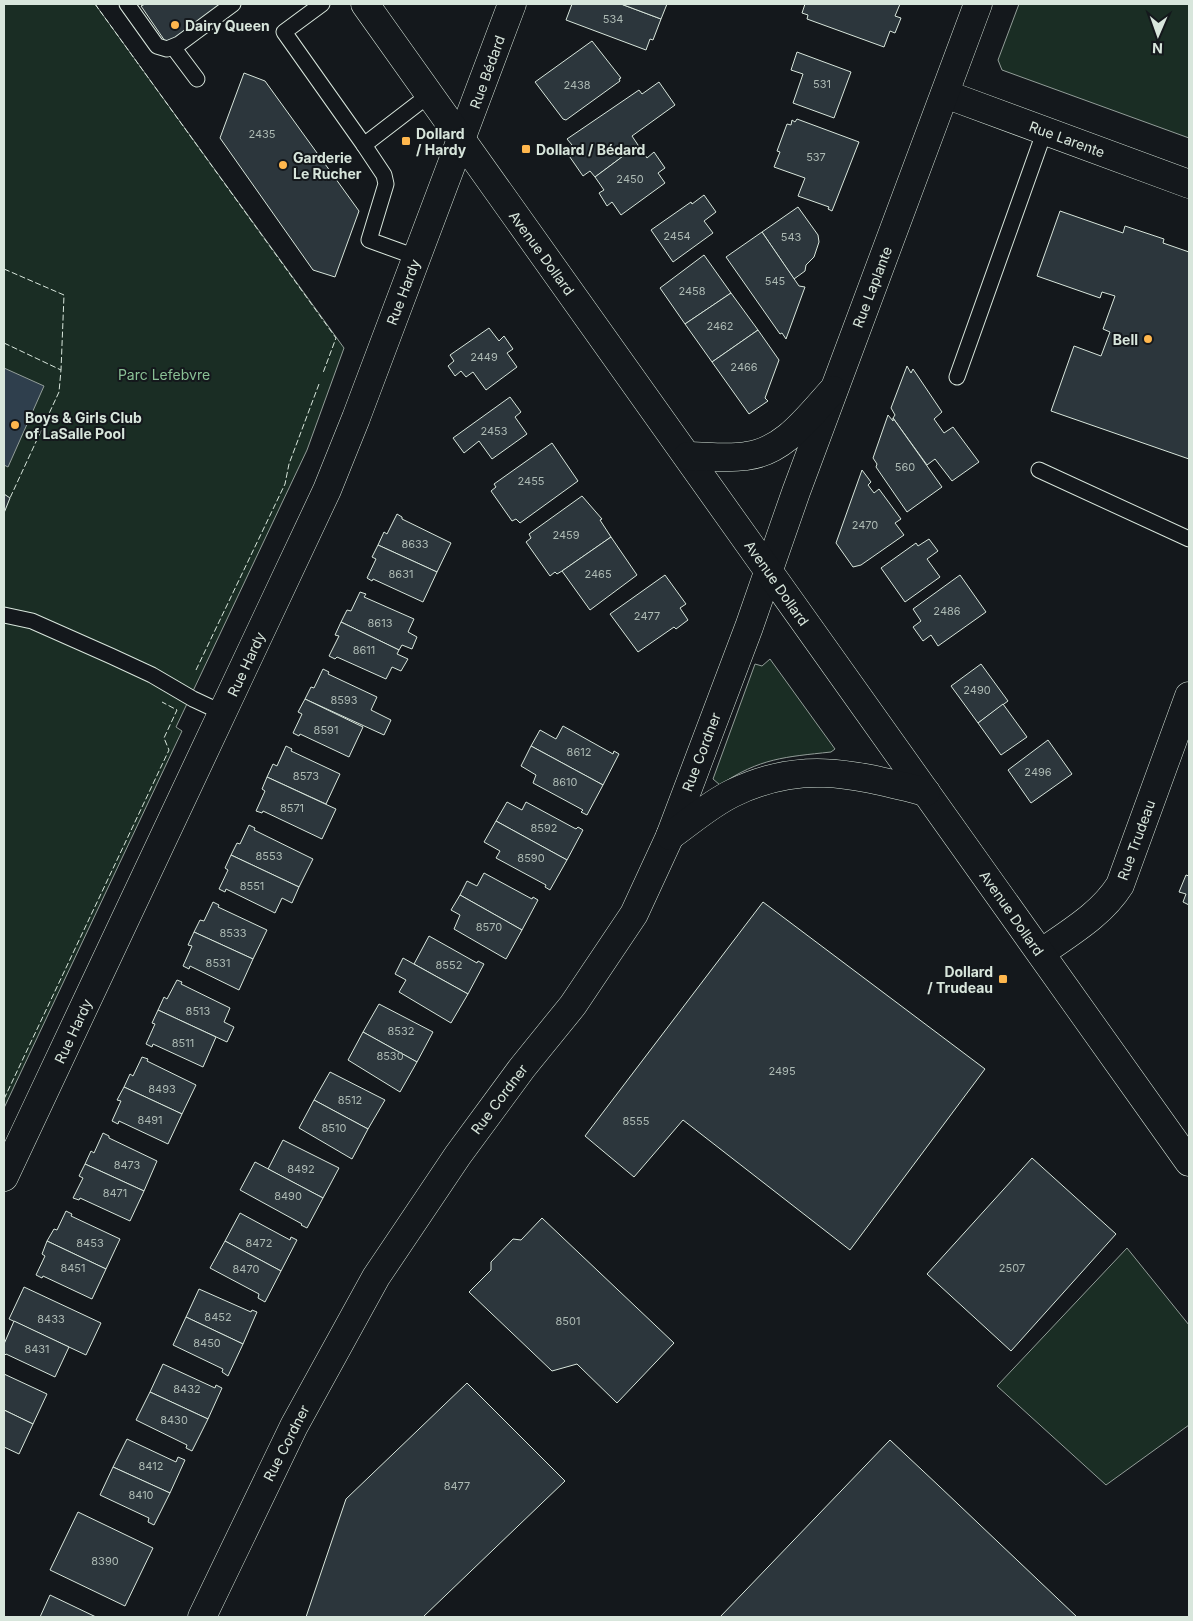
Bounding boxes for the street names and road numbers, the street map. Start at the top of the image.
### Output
street label: Rue Bédard [466,33,508,111]
street label: Rue Larente [1027,117,1107,161]
street label: Avenue Dollard [506,208,578,298]
street label: Rue Laplante [849,244,895,330]
street label: Rue Hardy [383,257,423,327]
street label: Avenue Dollard [741,537,813,629]
street label: Rue Hardy [224,629,268,699]
street label: Rue Cordner [678,710,724,794]
street label: Rue Trudeau [1114,798,1158,882]
street label: Avenue Dollard [976,867,1048,959]
street label: Rue Hardy [51,996,95,1066]
street label: Rue Cordner [467,1061,531,1137]
street label: Rue Cordner [260,1402,312,1484]

